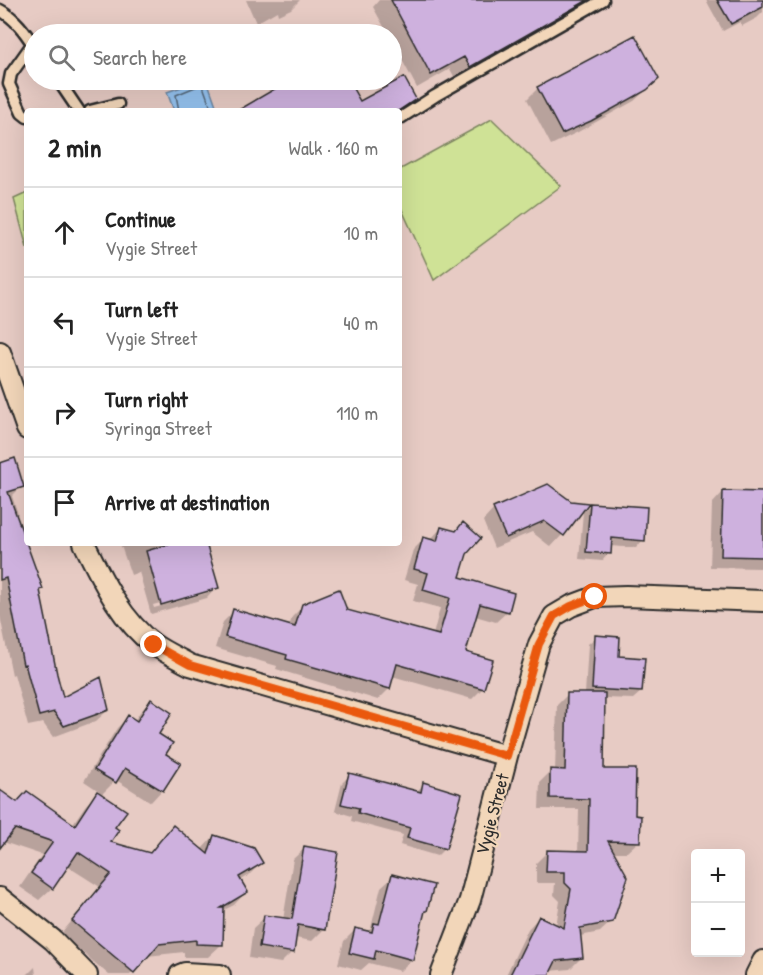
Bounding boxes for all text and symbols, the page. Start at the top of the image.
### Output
search box [24,24,402,90]
icon: search [45,41,78,74]
text: Search here [93,42,187,72]
text: 2 min [48,130,101,165]
text: Walk · 160 m [289,134,378,161]
text: Continue [105,204,176,234]
icon: ahead [48,216,81,249]
text: 10 m [344,219,378,246]
text: Vygie Street [105,234,197,261]
text: Turn left [105,294,178,324]
icon: left [48,306,81,339]
text: 40 m [343,309,378,336]
text: Vygie Street [105,324,197,351]
text: Turn right [105,384,188,414]
icon: right [48,396,81,429]
text: 110 m [336,399,378,426]
text: Syringa Street [105,414,212,441]
icon: arrive [48,486,81,519]
text: Arrive at destination [105,487,270,517]
route start [581,583,607,609]
route end [140,631,166,657]
street label: Vygie Street [469,770,515,857]
map controls [691,849,745,957]
button: + [691,849,745,903]
button: − [691,903,745,957]

